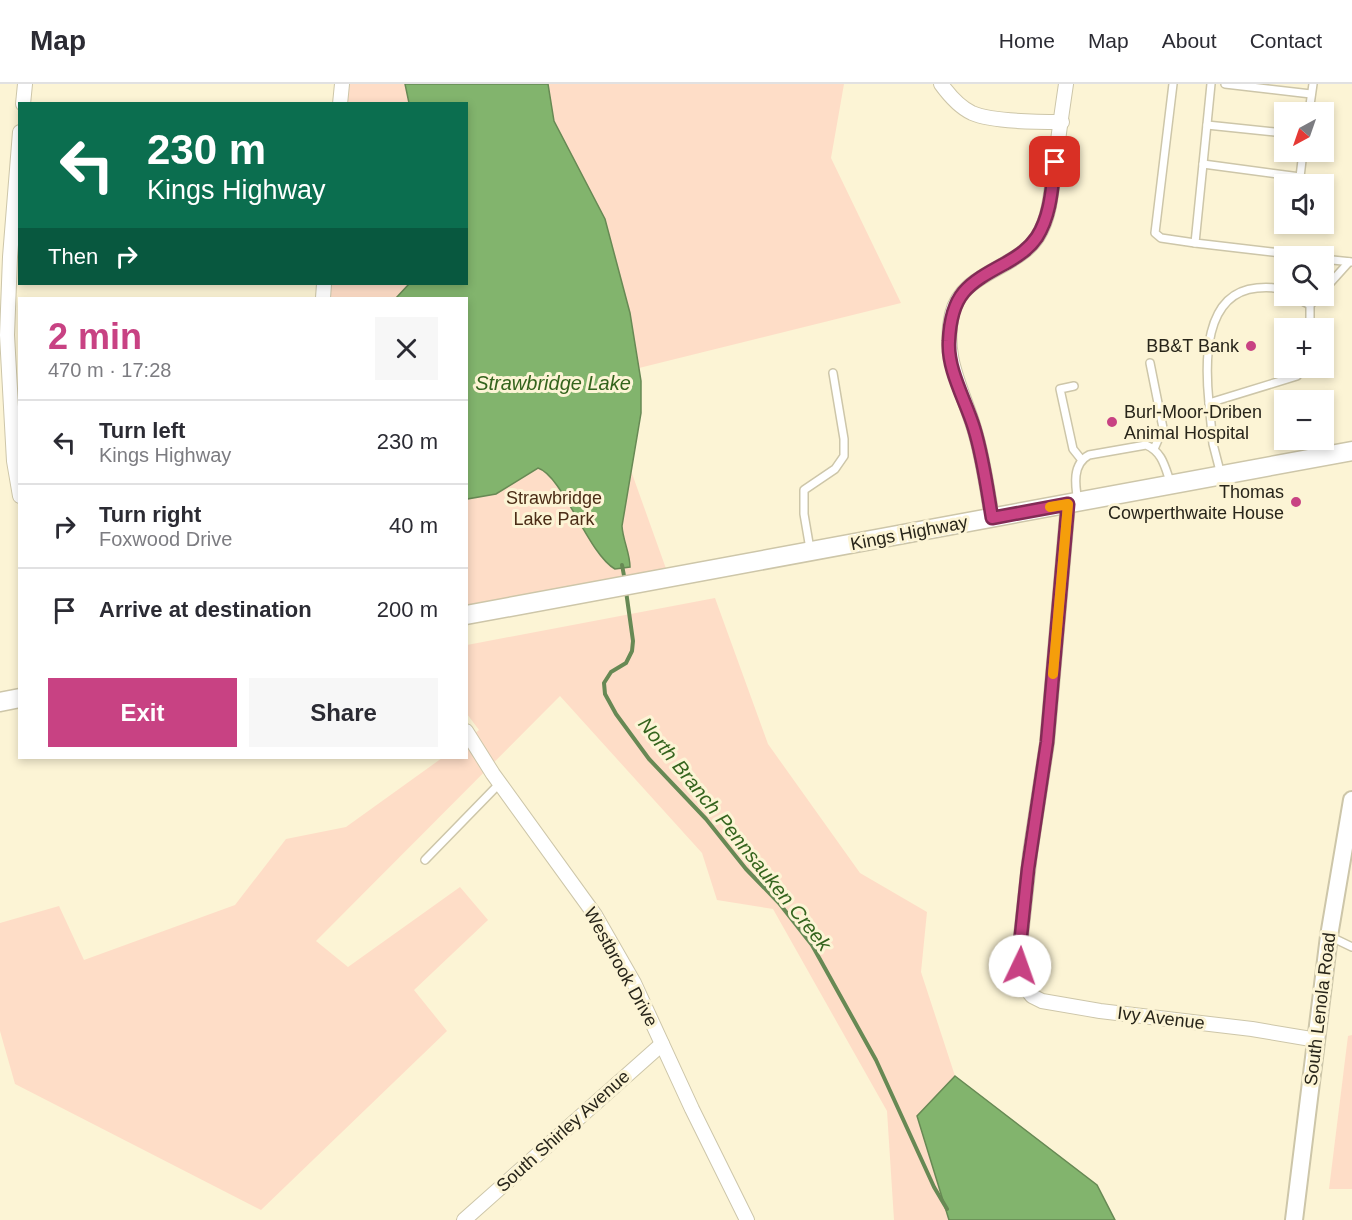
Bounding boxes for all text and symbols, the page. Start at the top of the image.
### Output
text: Map [30,25,86,56]
text: Home [999,29,1055,52]
text: Map [1088,29,1129,52]
text: About [1162,29,1217,52]
text: Contact [1250,29,1322,52]
north arrow [1274,102,1334,162]
map controls [1274,102,1334,450]
icon: left [48,126,126,204]
text: 230 m [147,126,266,173]
pin [1029,136,1080,187]
icon: arrive [1038,145,1071,178]
button: sound [1274,174,1334,234]
text: Kings Highway [147,175,326,205]
icon: right [110,240,143,273]
text: Then [48,244,98,269]
button: search [1274,246,1334,306]
text: 2 min [48,316,142,357]
button: close [375,317,438,380]
button: + [1274,318,1334,378]
place label: BB&T Bank [1146,336,1240,356]
marker: BB&T Bank [1244,339,1258,353]
text: 470 m · 17:28 [48,359,171,381]
water label: Strawbridge Lake [475,372,631,394]
button: − [1274,390,1334,450]
place label: Burl-Moor-Driben Animal Hospital [1124,402,1262,443]
marker: Burl-Moor-Driben Animal Hospital [1105,415,1119,429]
text: Turn left [99,418,185,443]
icon: left [48,426,81,459]
text: 230 m [377,429,438,454]
text: Kings Highway [99,444,231,466]
place label: Thomas Cowperthwaite House [1108,482,1284,523]
park label: Strawbridge Lake Park [506,488,602,529]
marker: Thomas Cowperthwaite House [1289,495,1303,509]
text: Turn right [99,502,201,527]
icon: right [48,510,81,543]
street label: Kings Highway [849,512,969,554]
text: 40 m [389,513,438,538]
text: Foxwood Drive [99,528,232,550]
icon: arrive [48,594,81,627]
text: Arrive at destination [99,597,312,622]
text: 200 m [377,597,438,622]
button: Exit [48,678,237,747]
button: Share [249,678,438,747]
water label: North Branch Pennsauken Creek [634,713,837,956]
street label: Westbrook Drive [580,904,662,1030]
street label: South Lenola Road [1301,931,1339,1087]
position arrow [988,934,1052,998]
street label: Ivy Avenue [1116,1003,1206,1033]
street label: South Shirley Avenue [492,1066,634,1196]

